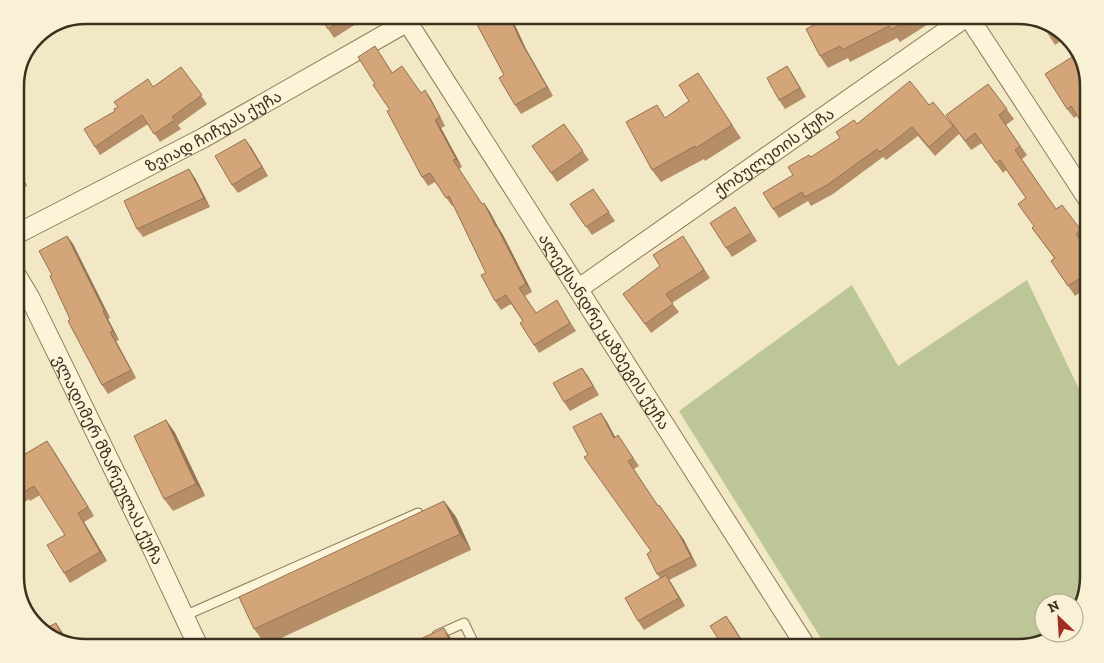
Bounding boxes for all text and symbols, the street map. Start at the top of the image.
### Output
street label: ზვიად ჩიჩუას ქუჩა [142,86,285,176]
street label: ქობულეთის ქუჩა [710,103,837,200]
street label: ალექსანდრე ყაზბეგის ქუჩა [535,229,674,433]
street label: ვლადიმერ მზარეულას ქუჩა [50,352,168,568]
north arrow [1034,593,1084,643]
text: N [1045,597,1062,617]

